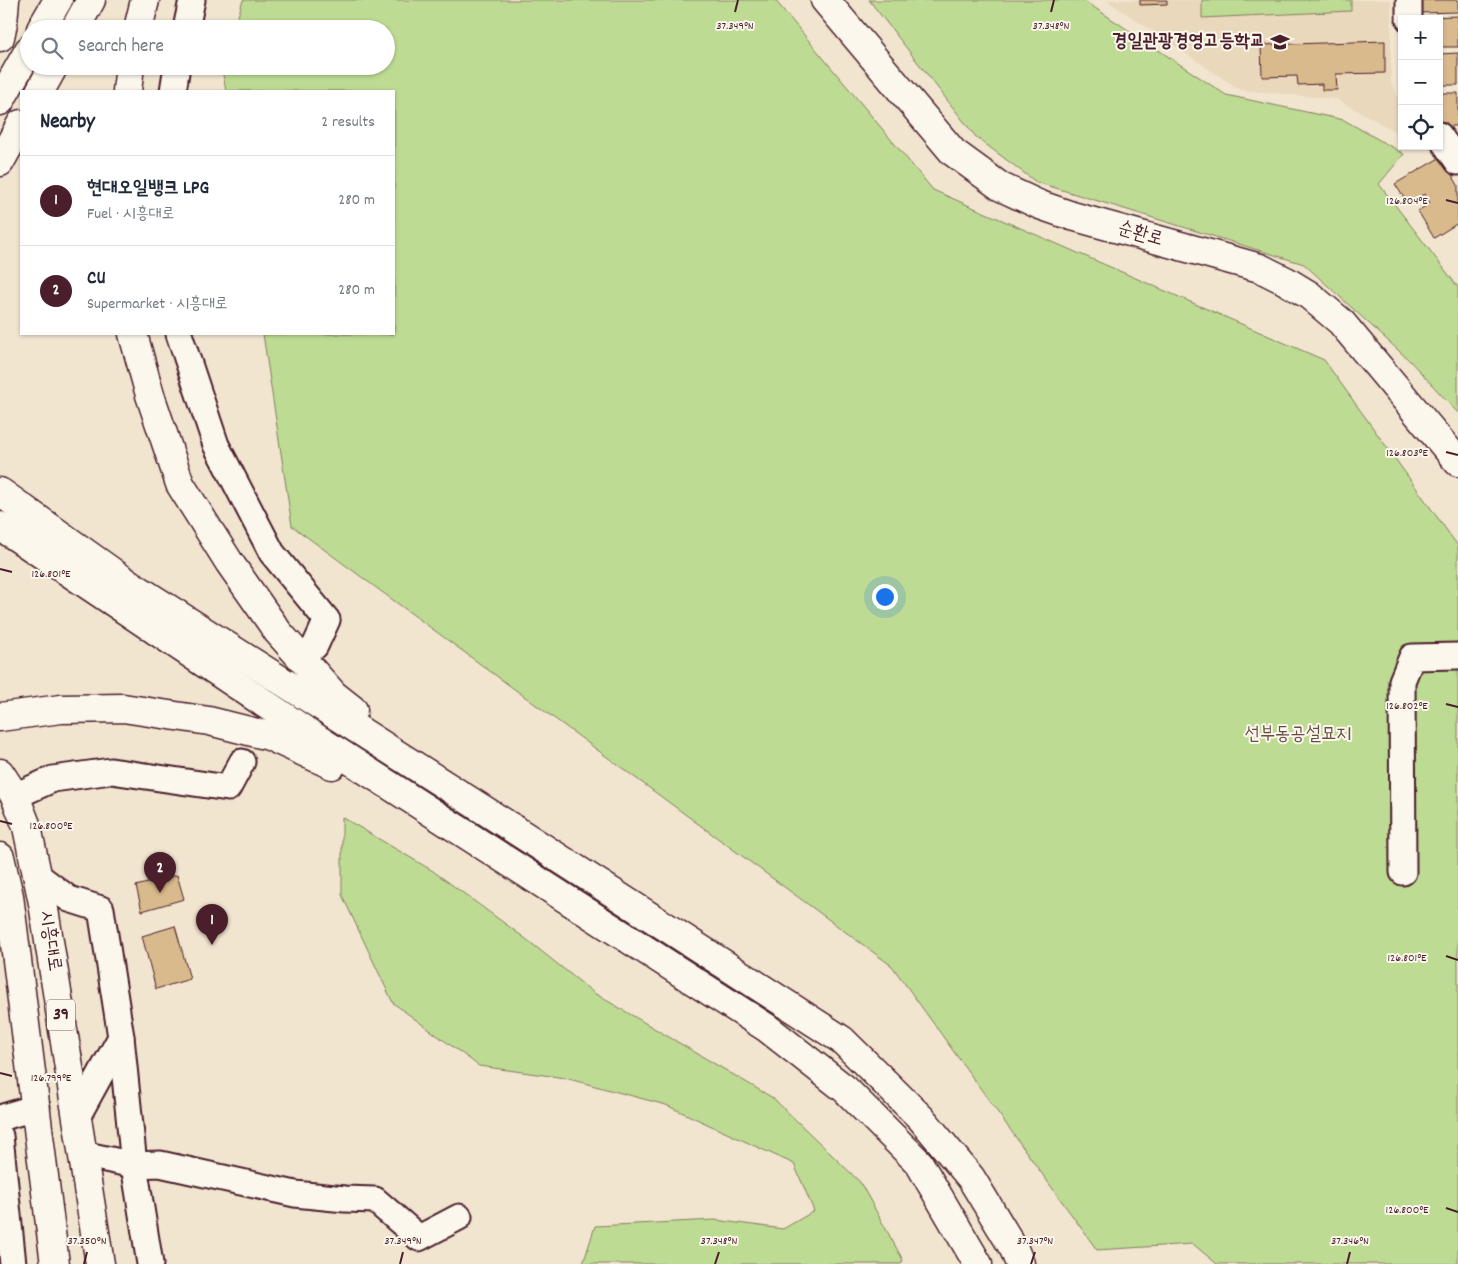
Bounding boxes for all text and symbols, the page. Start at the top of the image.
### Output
map controls [1398,15,1443,150]
button: + [1398,15,1443,60]
text: 37.349°N [716,18,754,35]
text: 37.348°N [1033,18,1069,35]
search box [20,20,395,75]
place label: 경일관광경영고등학교 [1112,29,1265,56]
school or university icon: 경일관광경영고등학교 [1269,31,1291,53]
icon: search [38,34,66,62]
text: Search here [78,34,164,61]
button: − [1398,60,1443,105]
button: locate [1398,105,1443,150]
text: Nearby [40,108,95,138]
text: 2 results [321,111,375,134]
text: 현대오일뱅크 LPG [87,176,209,203]
text: 1 [54,189,58,212]
text: 280 m [338,189,375,212]
text: 126.804°E [1386,193,1428,210]
text: Fuel · 시흥대로 [87,203,174,226]
street label: 순환로 [1114,216,1166,254]
text: CU [87,266,106,293]
text: 2 [53,279,60,302]
text: 280 m [338,279,375,302]
text: Supermarket · 시흥대로 [87,293,228,316]
text: 126.803°E [1386,445,1428,462]
text: 126.801°E [31,566,71,583]
your location [872,584,898,610]
text: 126.802°E [1386,698,1428,715]
park label: 선부동공설묘지 [1244,722,1352,749]
text: 126.800°E [30,818,73,835]
pin: 2 [144,852,176,893]
pin: 1 [196,904,228,945]
street label: 시흥대로 [31,909,67,973]
text: 126.801°E [1387,950,1427,967]
road number: 39 [47,1000,75,1030]
text: 126.799°E [31,1070,72,1087]
text: 126.800°E [1386,1202,1429,1219]
text: 37.350°N [67,1233,107,1250]
text: 37.349°N [384,1233,422,1250]
text: 37.348°N [701,1233,737,1250]
text: 37.347°N [1017,1233,1053,1250]
text: 37.346°N [1331,1233,1369,1250]

